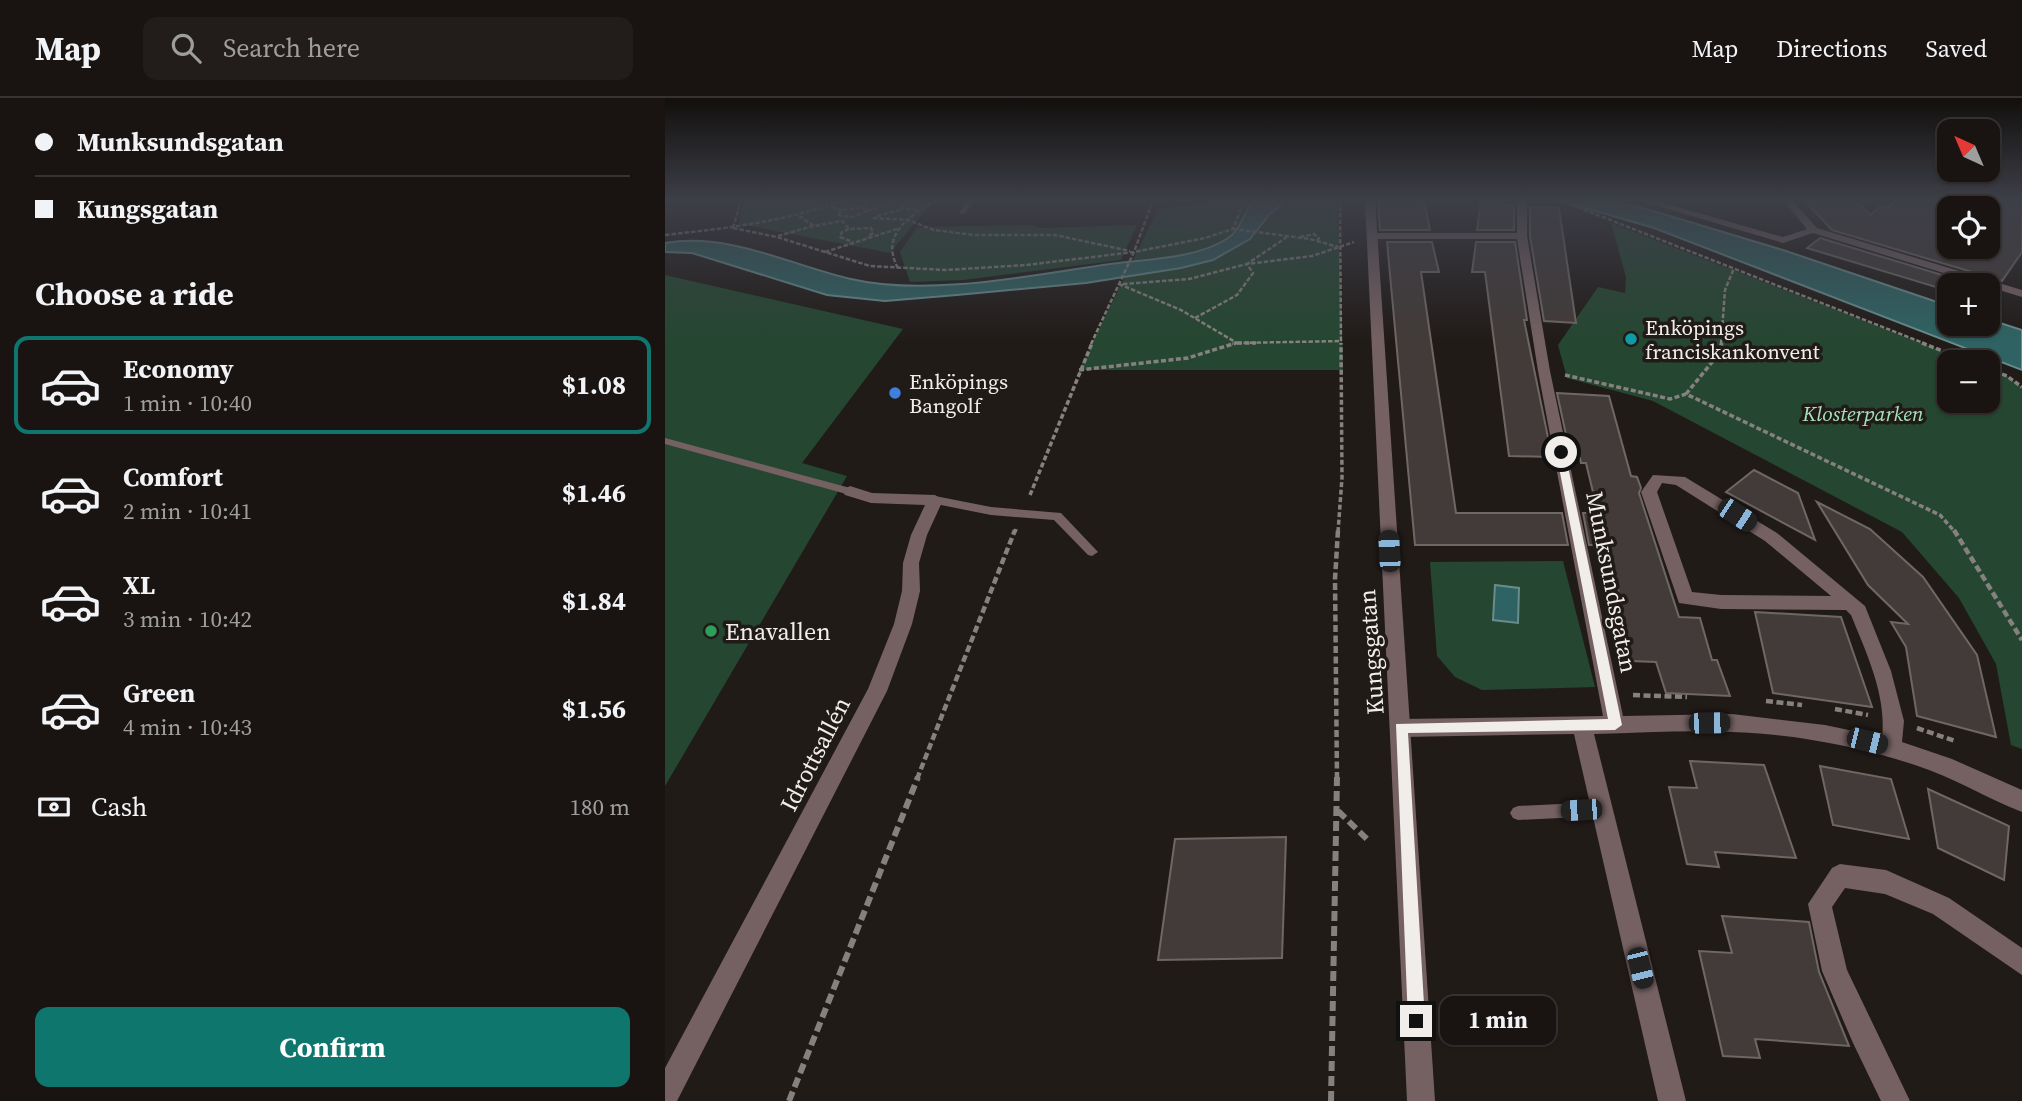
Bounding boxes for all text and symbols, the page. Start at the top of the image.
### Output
search box [143,17,633,80]
text: Map [35,26,101,71]
icon: search [167,29,205,67]
text: Search here [223,30,360,66]
text: Map [1691,32,1738,65]
text: Directions [1776,32,1887,65]
text: Saved [1925,32,1987,65]
north arrow [1937,119,2000,182]
map controls [1937,119,2000,413]
text: Munksundsgatan [77,124,284,160]
text: Kungsgatan [77,191,218,227]
button: locate [1937,196,2000,259]
text: Choose a ride [35,272,234,316]
button: + [1937,273,2000,336]
place label: Enköpings franciskankonvent [1645,313,1820,366]
marker: Enköpings franciskankonvent [1623,331,1639,347]
button: − [1937,350,2000,413]
text: Economy [123,351,234,387]
icon: car [39,354,102,417]
text: $1.08 [562,367,626,403]
place label: Enköpings Bangolf [909,367,1008,420]
marker: Enköpings Bangolf [887,385,903,401]
text: 1 min · 10:40 [123,387,252,419]
park label: Klosterparken [1801,399,1924,428]
route start [1545,436,1577,468]
text: Comfort [123,459,223,495]
icon: car [39,462,102,525]
text: $1.46 [562,475,626,511]
street label: Munksundsgatan [1578,488,1646,676]
text: 2 min · 10:41 [123,495,252,527]
car [1714,495,1761,535]
car [1378,529,1401,573]
text: XL [123,567,155,603]
icon: car [39,570,102,633]
text: $1.84 [562,583,626,619]
street label: Kungsgatan [1350,588,1392,716]
text: 3 min · 10:42 [123,603,252,635]
place label: Enavallen [725,615,831,648]
marker: Enavallen [703,623,719,639]
text: Green [123,675,195,711]
icon: car [39,678,102,741]
text: $1.56 [562,691,626,727]
street label: Idrottsallén [772,691,858,817]
text: 4 min · 10:43 [123,711,252,743]
car [1688,712,1731,734]
car [1845,726,1890,756]
icon: cash [35,788,73,826]
text: Cash [91,789,147,825]
text: 180 m [569,791,630,823]
car [1560,798,1603,822]
car [1625,945,1656,991]
callout: 1 min [1441,996,1556,1046]
text: 1 min [1468,1004,1528,1036]
route end [1400,1005,1432,1037]
button: Confirm [35,1007,630,1087]

